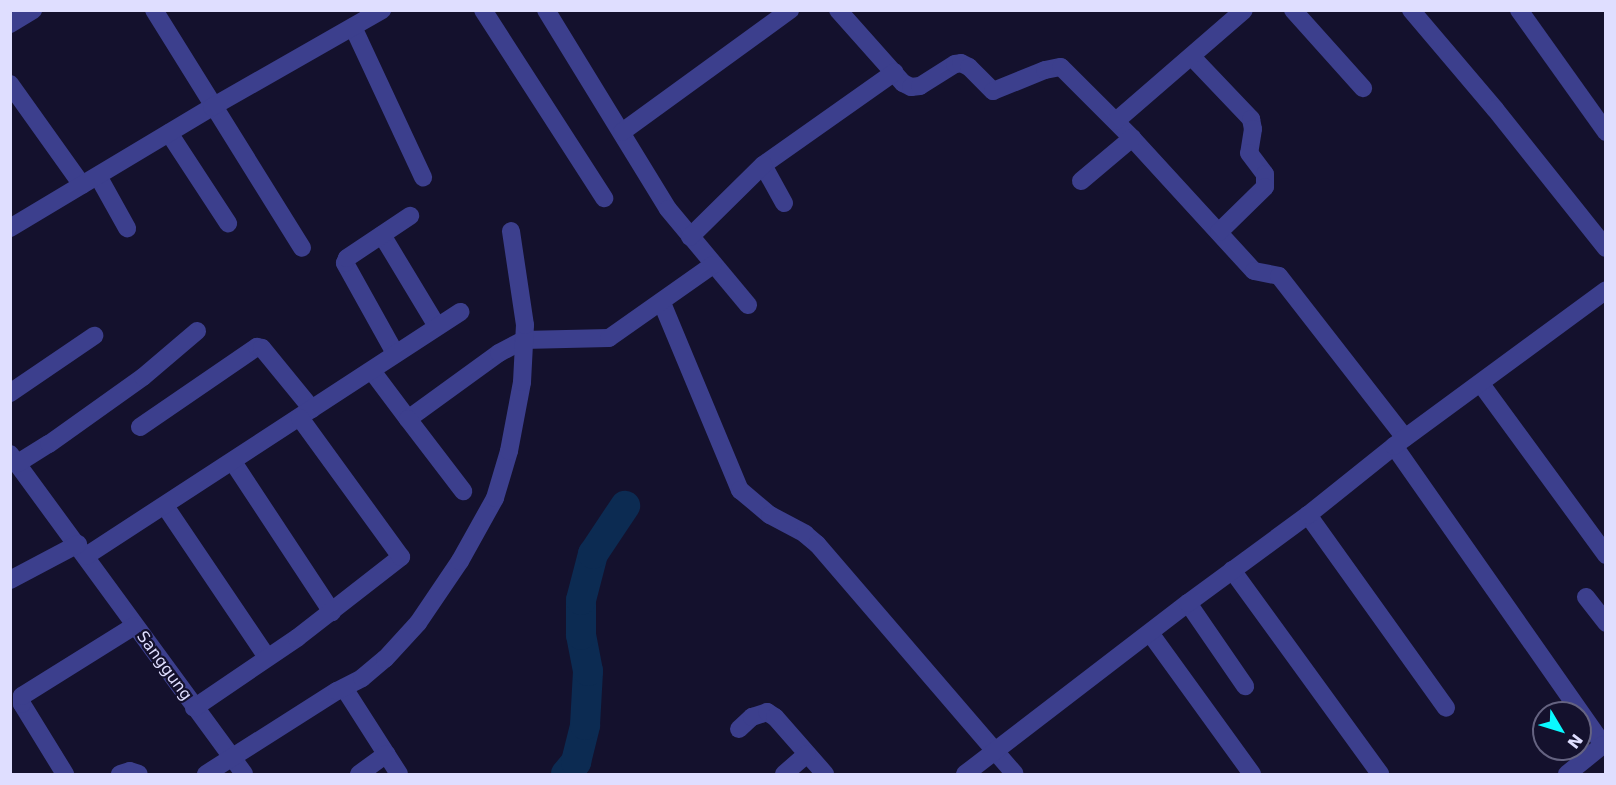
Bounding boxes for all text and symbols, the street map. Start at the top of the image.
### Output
street label: Sanggung [132,628,196,704]
north arrow [1532,701,1592,761]
text: N [1563,730,1587,752]

